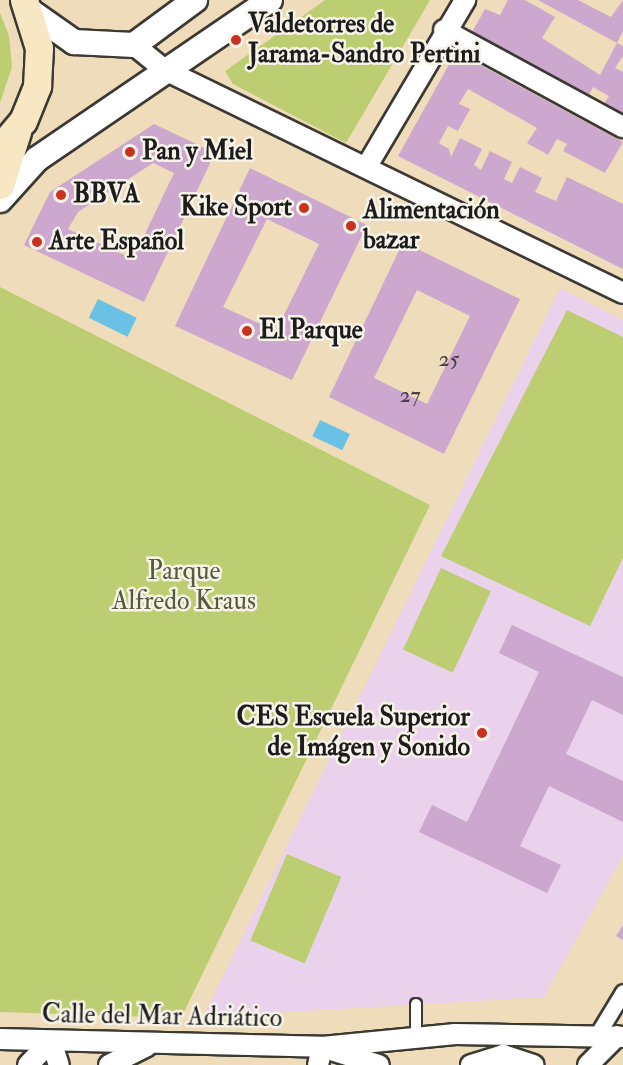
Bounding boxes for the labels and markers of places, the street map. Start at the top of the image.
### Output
place label: Valdetorres de Jarama-Sandro Pertini [248,9,481,70]
marker: Valdetorres de Jarama-Sandro Pertini [229,33,243,47]
place label: Pan y Miel [142,136,253,168]
marker: Pan y Miel [123,145,137,159]
place label: BBVA [73,179,140,211]
marker: BBVA [54,188,68,202]
place label: Kike Sport [180,192,292,224]
place label: Alimentación bazar [363,195,500,256]
marker: Kike Sport [297,201,311,215]
marker: Alimentación bazar [344,219,358,233]
place label: Arte Español [49,226,184,258]
marker: Arte Español [30,235,44,249]
place label: El Parque [259,315,363,347]
marker: El Parque [240,324,254,338]
place label: CES Escuela Superior de Imágen y Sonido [237,702,470,764]
marker: CES Escuela Superior de Imágen y Sonido [475,726,489,740]

